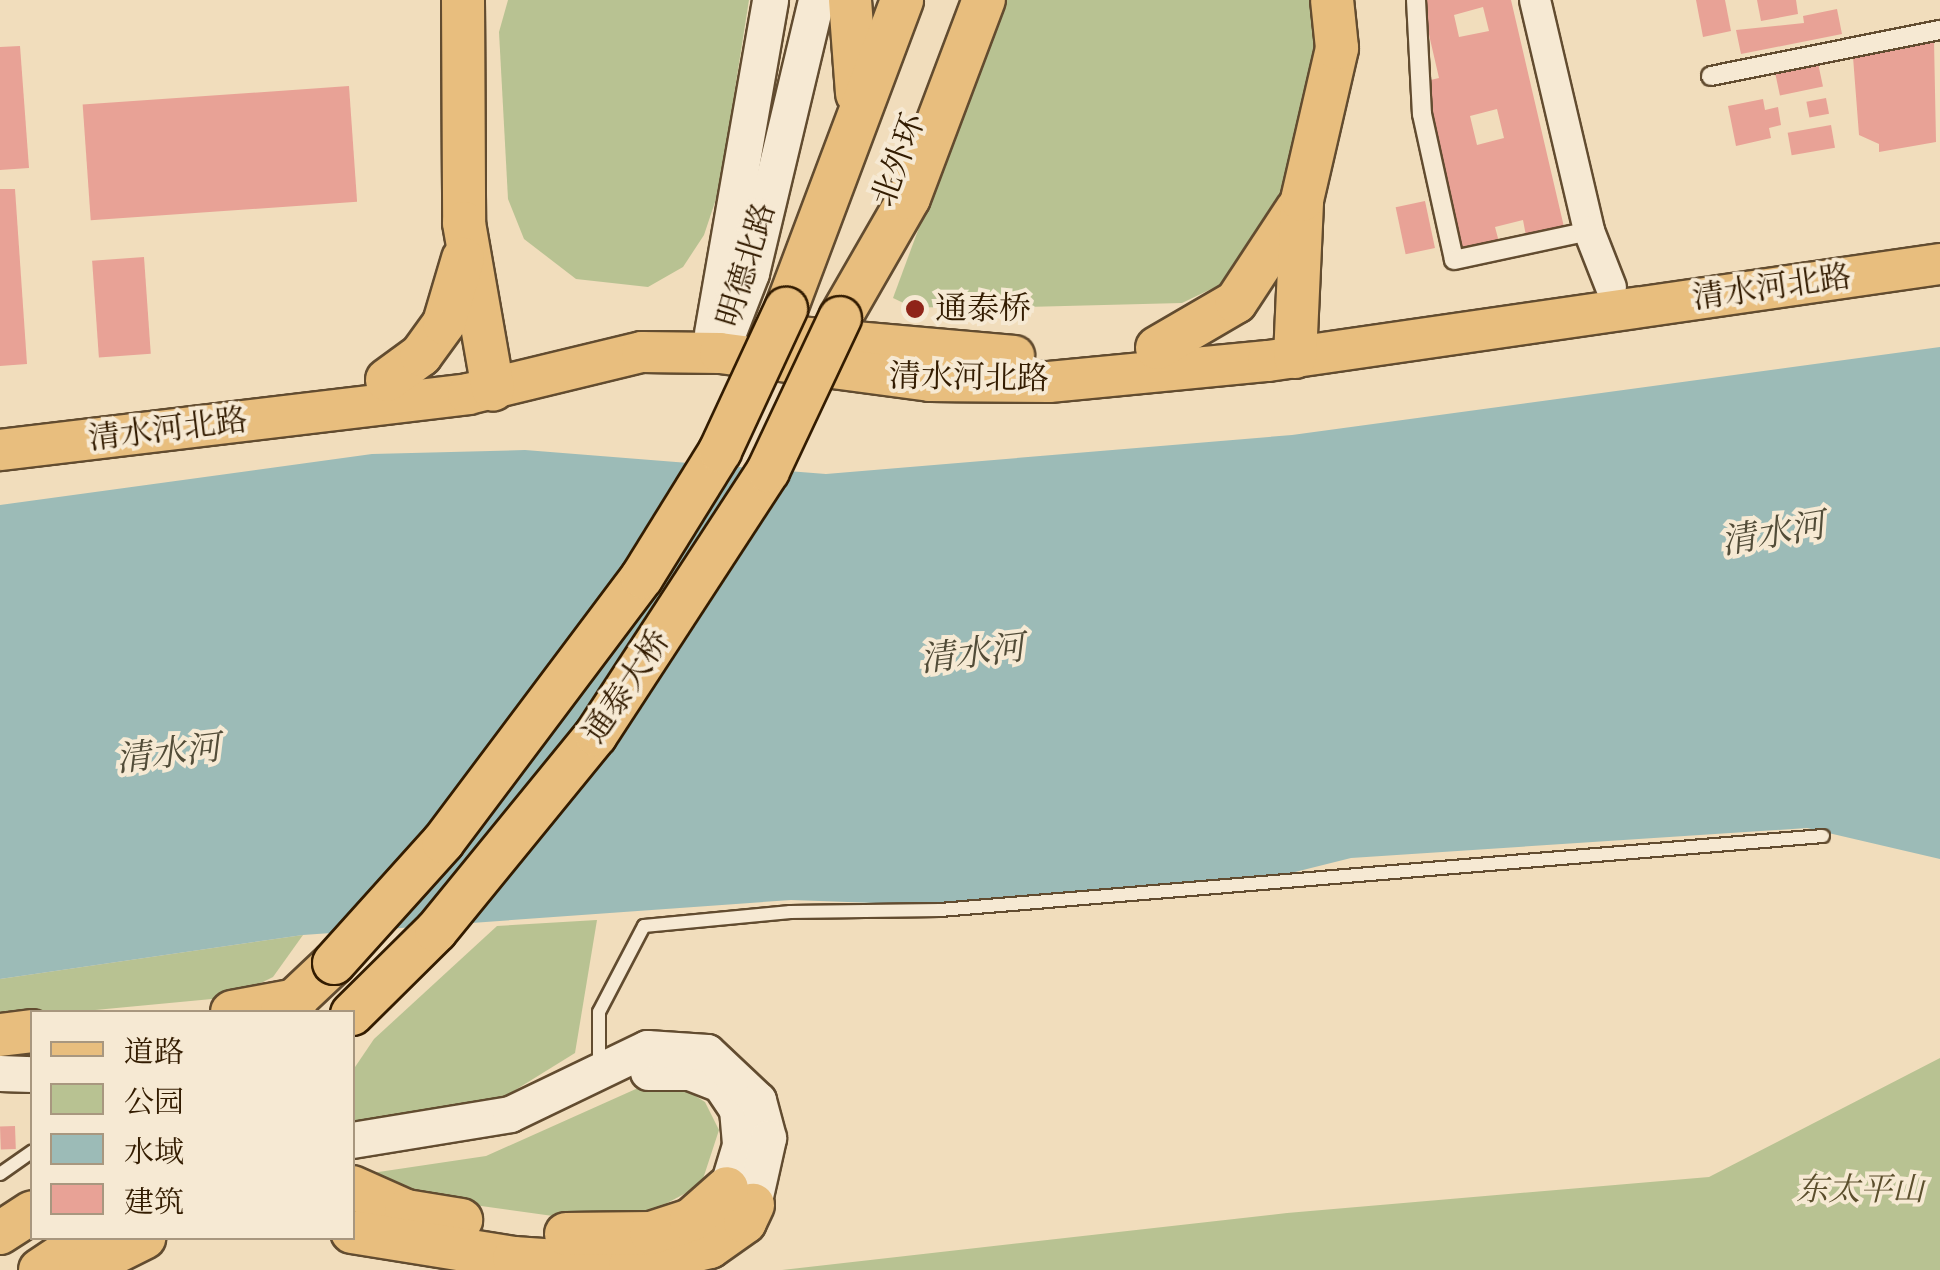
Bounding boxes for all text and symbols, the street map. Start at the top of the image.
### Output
street label: 北外环 [865,108,933,212]
street label: 明德北路 [710,198,784,332]
street label: 清水河北路 [1690,258,1854,318]
place label: 通泰桥 [935,290,1031,328]
marker: 通泰桥 [904,298,926,320]
street label: 清水河北路 [889,357,1049,399]
street label: 清水河北路 [86,401,250,459]
water label: 清水河 [1718,504,1828,564]
street label: 通泰大桥 [575,623,679,751]
water label: 清水河 [917,627,1027,681]
water label: 清水河 [113,727,223,781]
legend [30,1010,355,1240]
text: 道路 [124,1034,184,1071]
text: 公园 [124,1084,184,1121]
text: 水域 [124,1134,184,1171]
park label: 东太平山 [1796,1171,1924,1209]
text: 建筑 [124,1184,184,1221]

